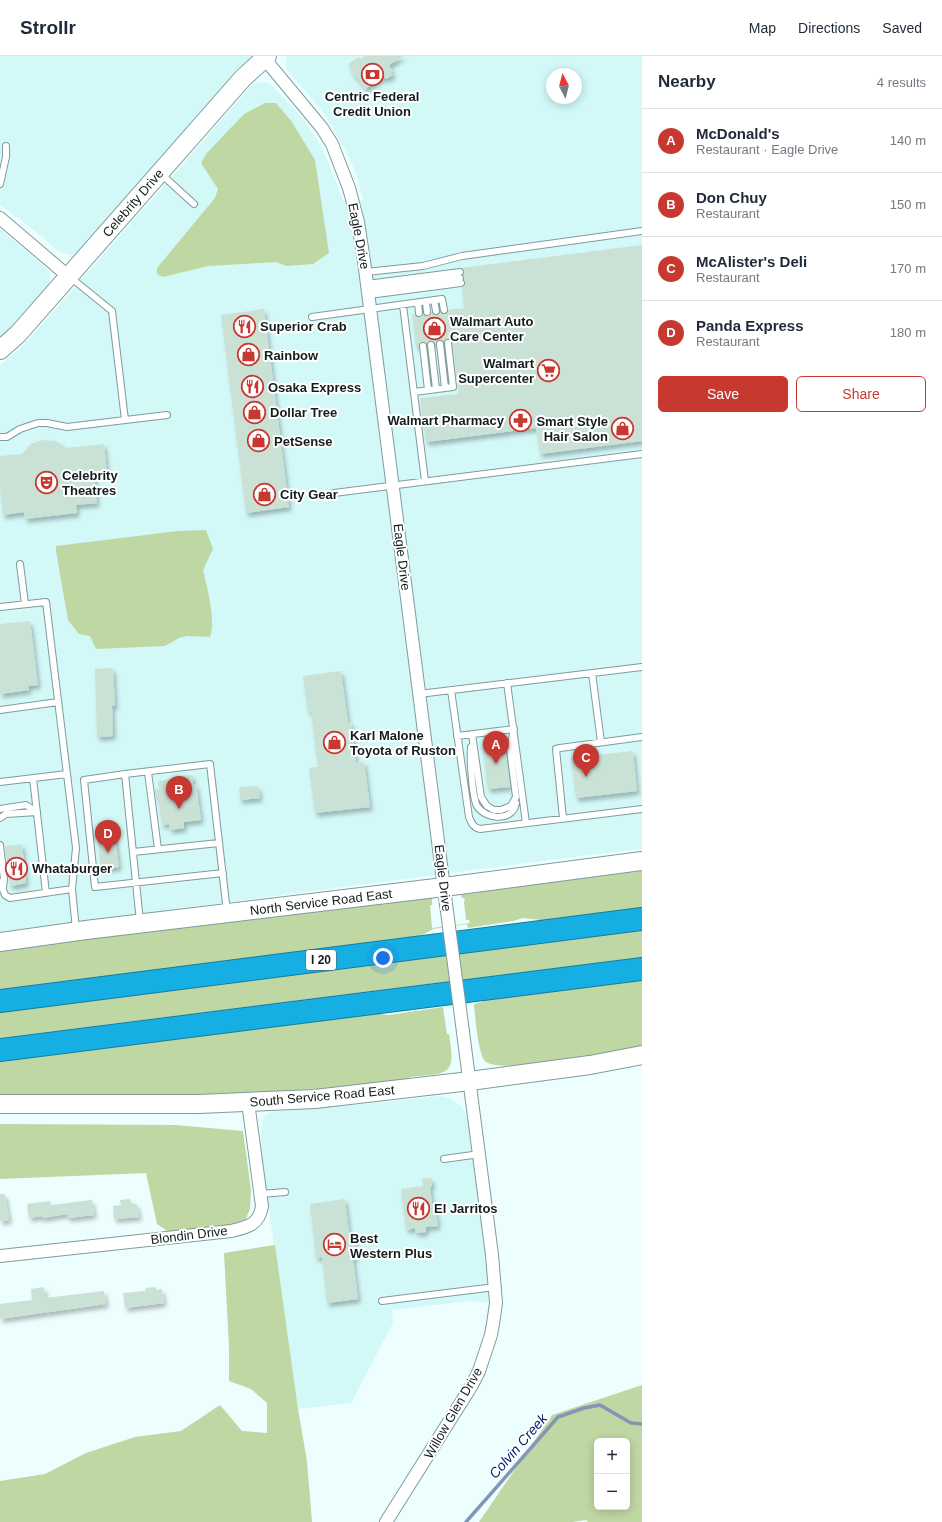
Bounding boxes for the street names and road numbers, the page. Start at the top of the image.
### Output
street label: Celebrity Drive [99,166,167,240]
street label: Eagle Drive [345,202,373,270]
street label: Eagle Drive [390,523,414,591]
street label: Eagle Drive [431,844,455,912]
street label: North Service Road East [249,886,393,918]
road number: I 20 [306,950,336,970]
street label: South Service Road East [249,1082,395,1110]
street label: Blondin Drive [150,1223,228,1247]
street label: Willow Glen Drive [421,1365,485,1461]

